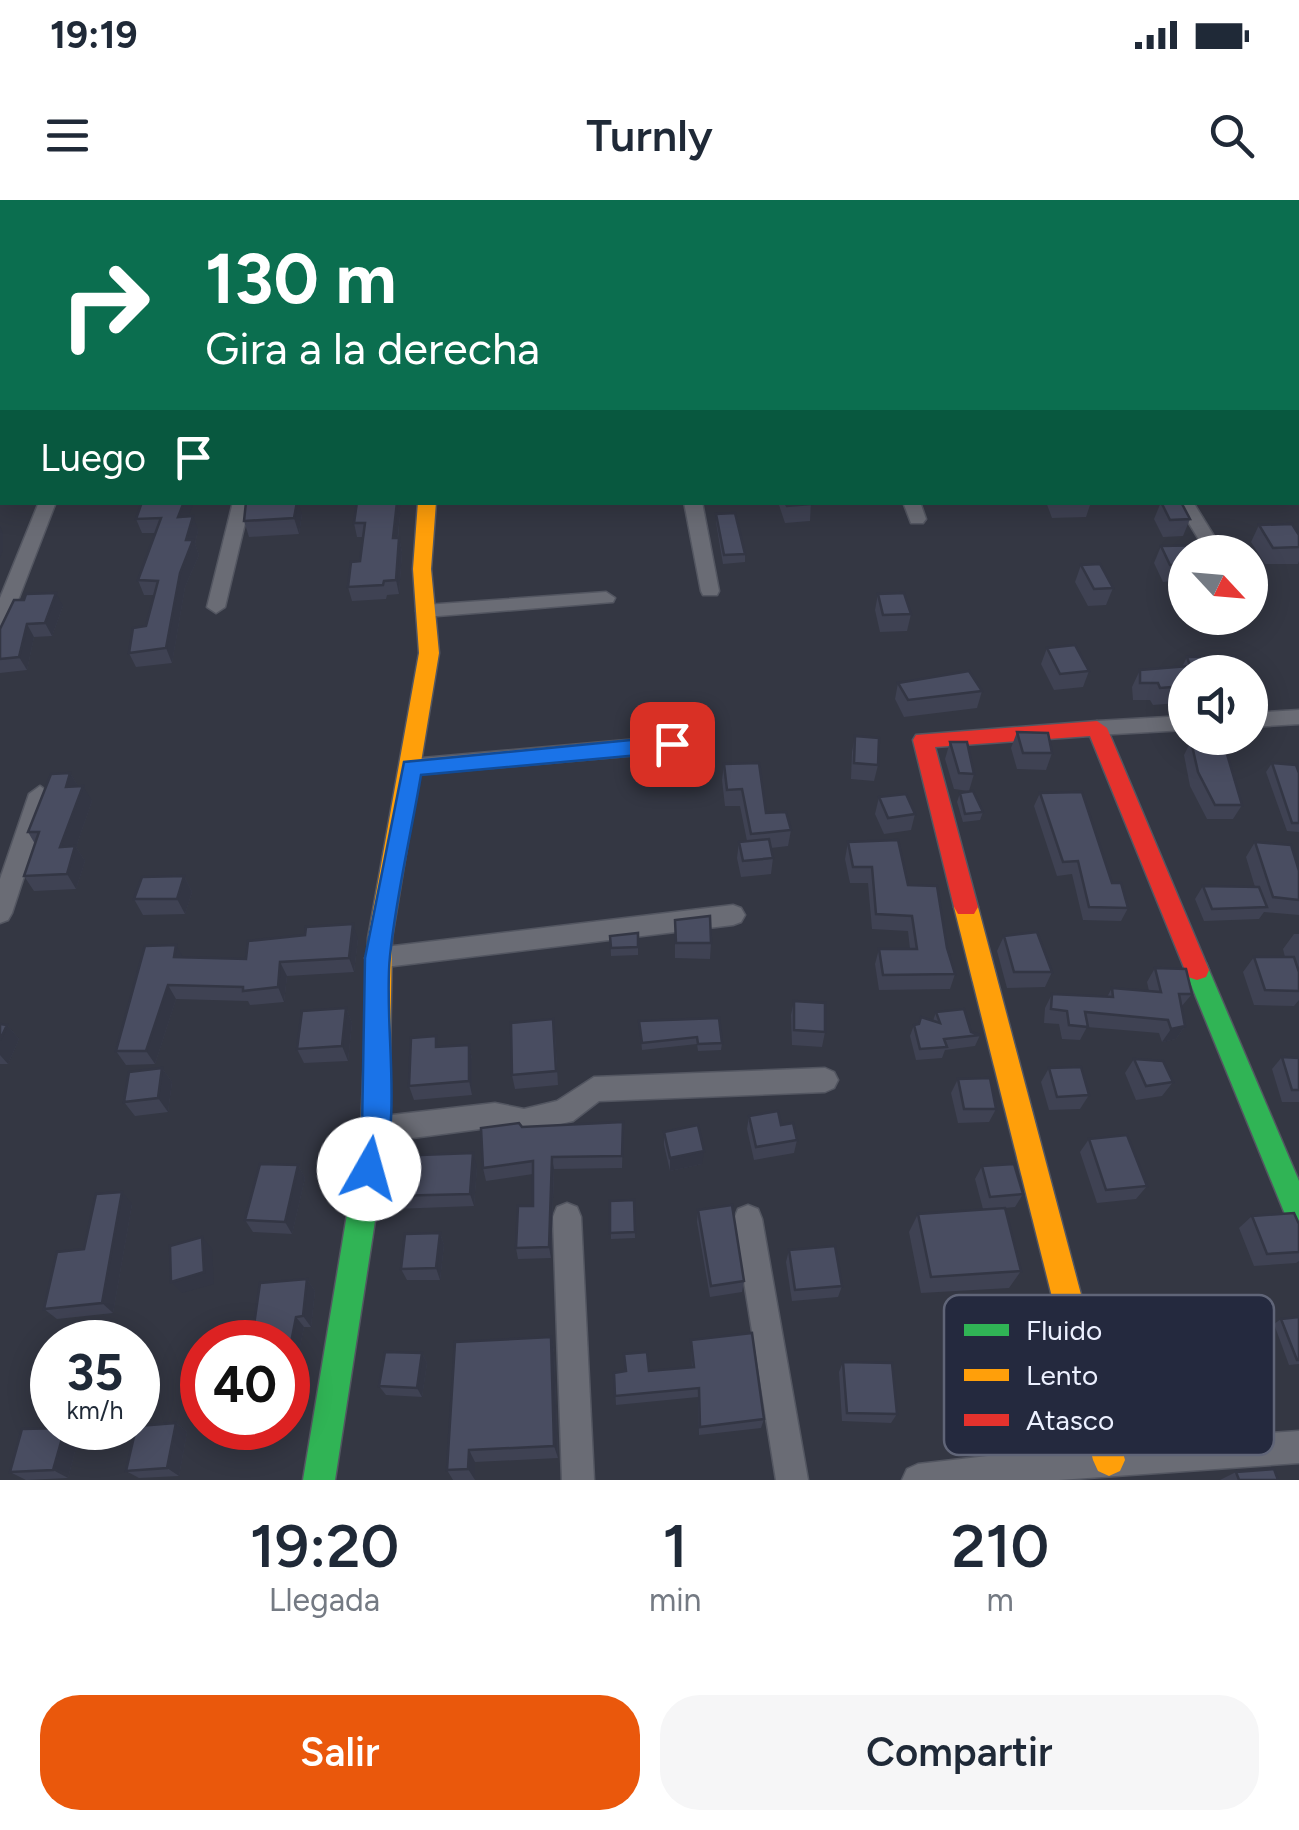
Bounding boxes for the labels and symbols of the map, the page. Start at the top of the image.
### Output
north arrow [1168,535,1268,635]
pin [630,702,715,787]
position arrow [317,1117,421,1221]
legend [944,1295,1274,1455]
text: Fluido [1026,1313,1102,1347]
speed limit sign: 40 [180,1320,310,1450]
text: Lento [1026,1358,1098,1392]
text: Atasco [1026,1403,1114,1437]

